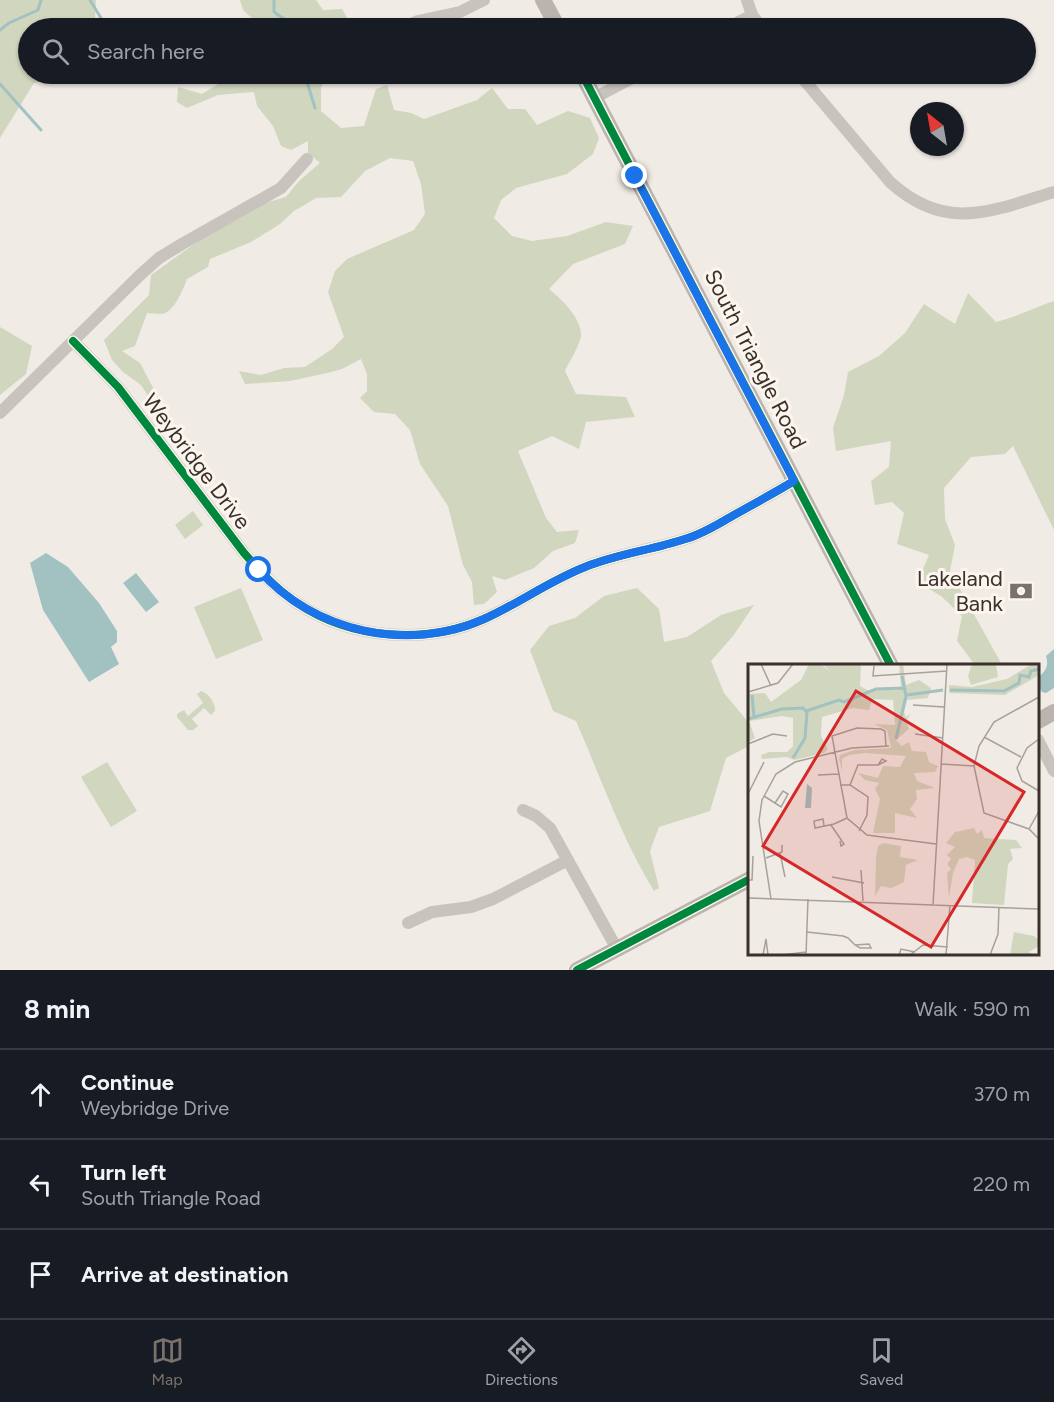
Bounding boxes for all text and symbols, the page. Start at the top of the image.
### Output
search box [18,18,1036,84]
icon: search [39,35,72,68]
text: Search here [87,38,205,65]
north arrow [910,102,964,156]
route end [621,162,647,188]
street label: South Triangle Road [699,265,812,453]
street label: Weybridge Drive [137,388,256,535]
route start [245,556,271,582]
place label: Lakeland Bank [917,565,1003,617]
bank icon: Lakeland Bank [1008,578,1034,604]
inset map [748,664,1039,955]
text: 8 min [24,993,90,1025]
text: Walk · 590 m [915,997,1030,1021]
text: Continue [81,1069,174,1096]
icon: ahead [24,1078,57,1111]
text: 370 m [974,1082,1030,1106]
text: Weybridge Drive [81,1096,229,1120]
text: Turn left [81,1159,167,1186]
icon: left [24,1168,57,1201]
text: 220 m [973,1172,1030,1196]
text: South Triangle Road [81,1186,261,1210]
icon: arrive [24,1258,57,1291]
text: Arrive at destination [81,1261,289,1288]
tab: Map [151,1334,184,1389]
tab: Directions [485,1334,558,1389]
tab: Saved [859,1334,903,1389]

